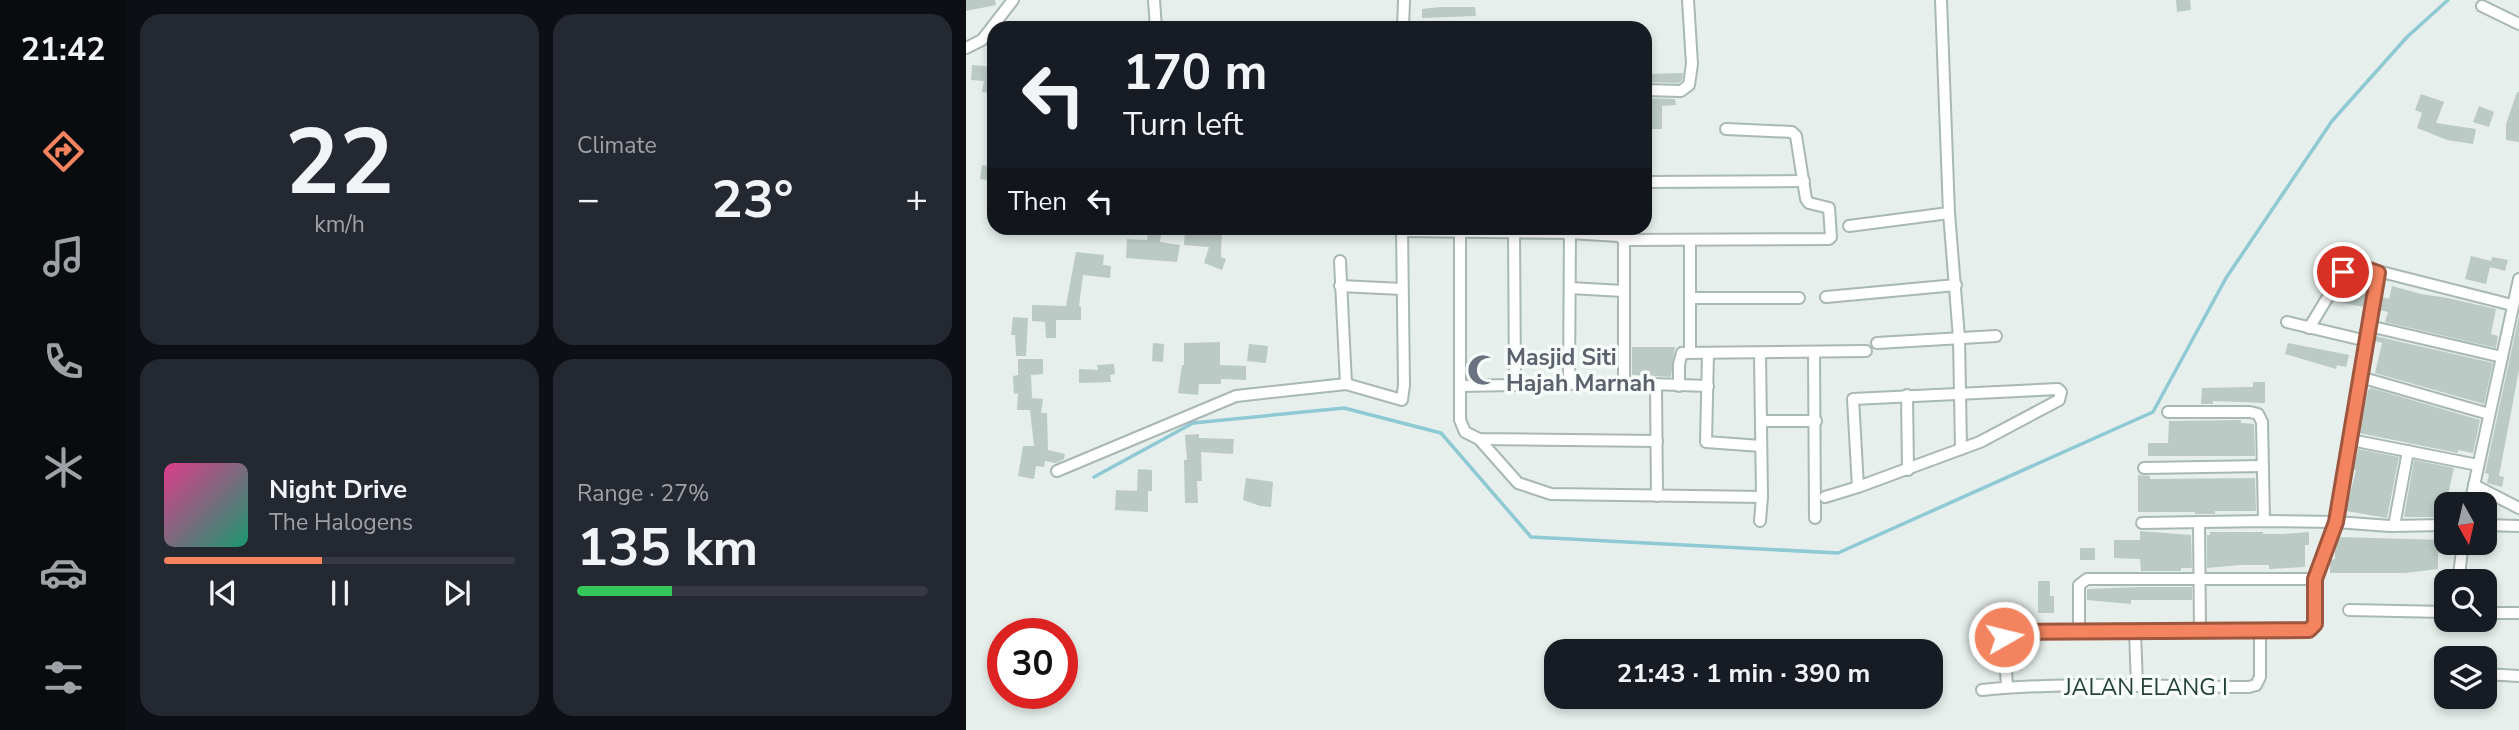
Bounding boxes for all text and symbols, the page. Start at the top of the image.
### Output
text: 21:42 [21,28,105,71]
text: 170 m [1123,39,1267,106]
icon: left [1008,49,1099,140]
text: 22 [285,101,394,225]
text: Turn left [1123,103,1243,146]
icon: directions [39,127,88,176]
text: Climate [577,130,657,161]
text: 23° [711,164,794,235]
text: − [577,174,600,225]
text: + [905,174,928,225]
icon: left [1081,182,1119,220]
text: Then [1008,184,1067,219]
text: km/h [314,209,365,240]
icon: music [39,232,88,281]
pin [2313,242,2373,302]
icon: arrive [2324,253,2362,291]
icon: phone [39,337,88,386]
place label: Masjid Siti Hajah Marnah [1506,342,1656,399]
mosque icon: Masjid Siti Hajah Marnah [1466,353,1500,387]
icon: climate [39,443,88,492]
text: Night Drive [269,472,407,507]
text: Range · 27% [577,478,709,509]
north arrow [2434,492,2497,555]
map controls [2434,492,2497,709]
text: The Halogens [269,507,413,538]
text: 135 km [577,512,758,583]
icon: car [39,548,88,597]
button: search [2434,569,2497,632]
icon: previous [204,574,242,612]
icon: pause [321,574,359,612]
icon: next [438,574,476,612]
position arrow [1967,600,2041,674]
speed limit sign: 30 [987,618,1078,709]
button: layers [2434,646,2497,709]
icon: filters [39,653,88,702]
text: 21:43 · 1 min · 390 m [1617,656,1870,691]
street label: JALAN ELANG I [2063,672,2228,703]

